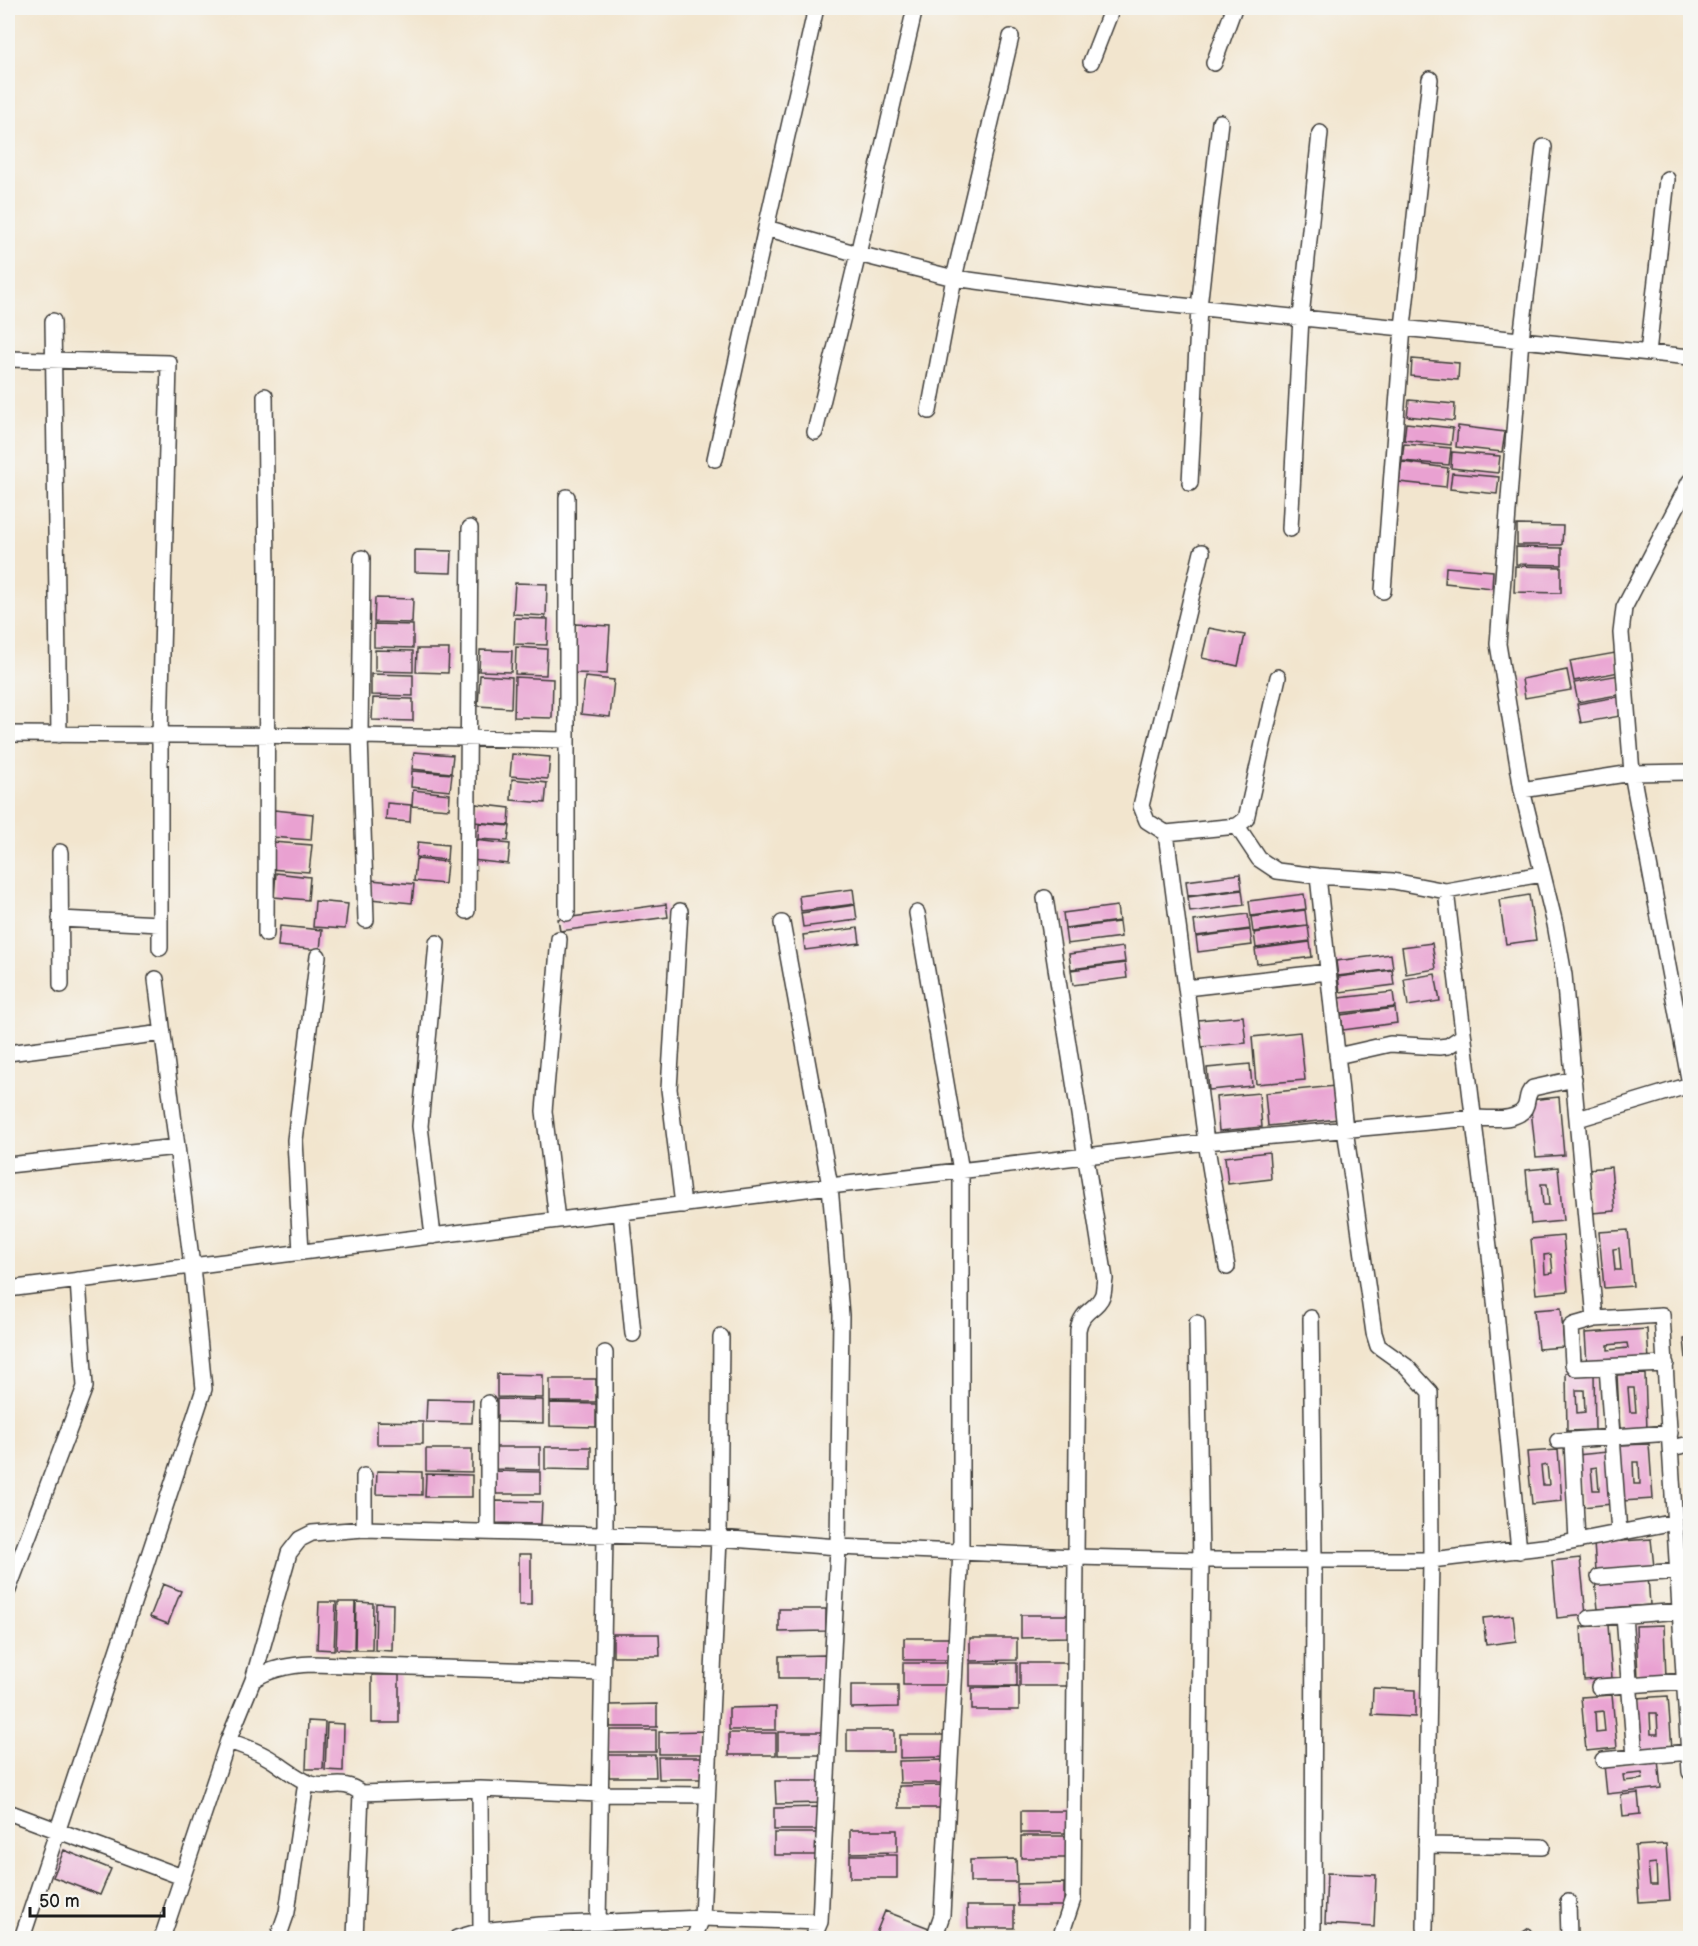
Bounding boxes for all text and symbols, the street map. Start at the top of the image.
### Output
scale bar [30,1880,164,1918]
text: 50 m [39,1891,80,1912]

